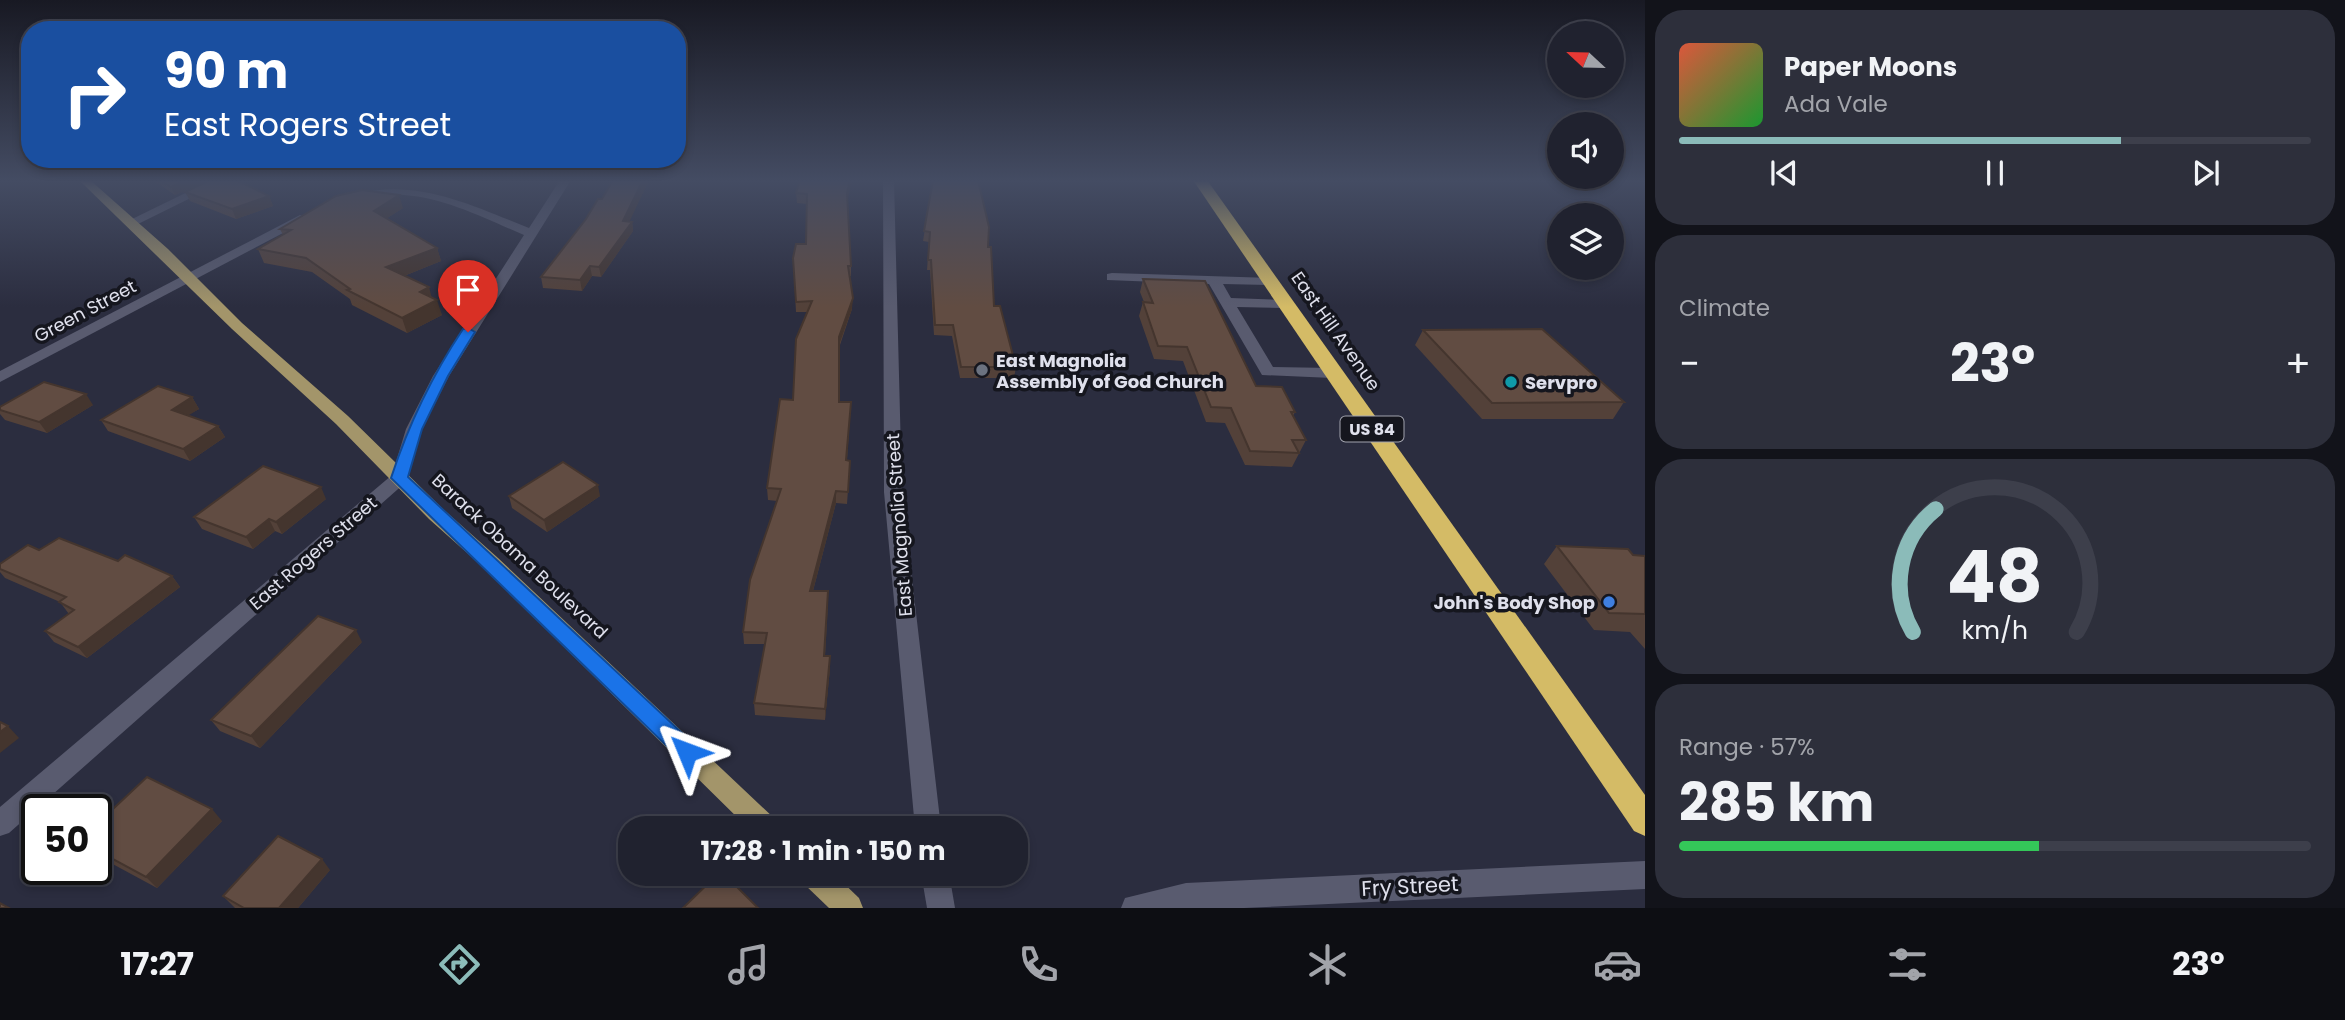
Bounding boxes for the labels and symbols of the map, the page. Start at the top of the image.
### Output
north arrow [1547,21,1624,98]
pin [438,260,498,332]
street label: East Hill Avenue [1286,266,1386,396]
street label: Green Street [30,274,140,348]
place label: East Magnolia Assembly of God Church [996,348,1224,394]
marker: East Magnolia Assembly of God Church [974,362,990,378]
place label: Servpro [1525,370,1598,395]
marker: Servpro [1503,374,1519,390]
road number: US 84 [1340,416,1404,442]
street label: East Magnolia Street [880,433,918,617]
street label: Barack Obama Boulevard [427,468,613,644]
street label: East Rogers Street [244,491,382,615]
place label: John's Body Shop [1433,590,1595,615]
marker: John's Body Shop [1601,594,1617,610]
position arrow [650,715,724,789]
speed limit sign: 50 [21,794,112,885]
street label: Fry Street [1361,869,1459,903]

